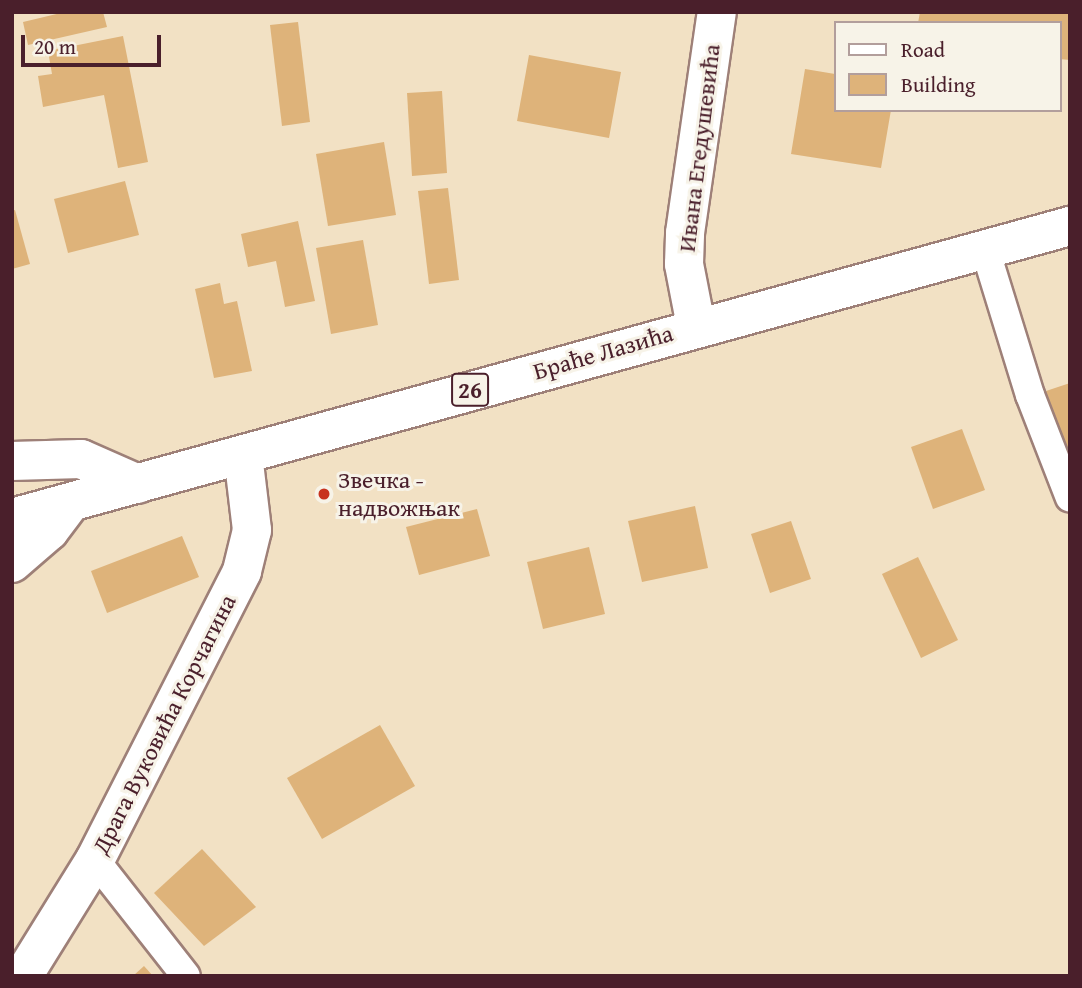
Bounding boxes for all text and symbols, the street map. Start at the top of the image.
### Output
scale bar [24,21,164,65]
legend [834,21,1061,112]
text: 20 m [34,31,76,62]
text: Road [901,34,945,65]
street label: Ивана Егедушевића [672,42,726,254]
text: Building [901,69,975,100]
street label: Браће Лазића [530,318,676,386]
road number: 26 [451,370,489,410]
place label: Звечка - надвожњак [338,466,460,522]
marker: Звечка - надвожњак [316,486,332,502]
street label: Драга Вуковића Корчагина [86,589,242,859]

